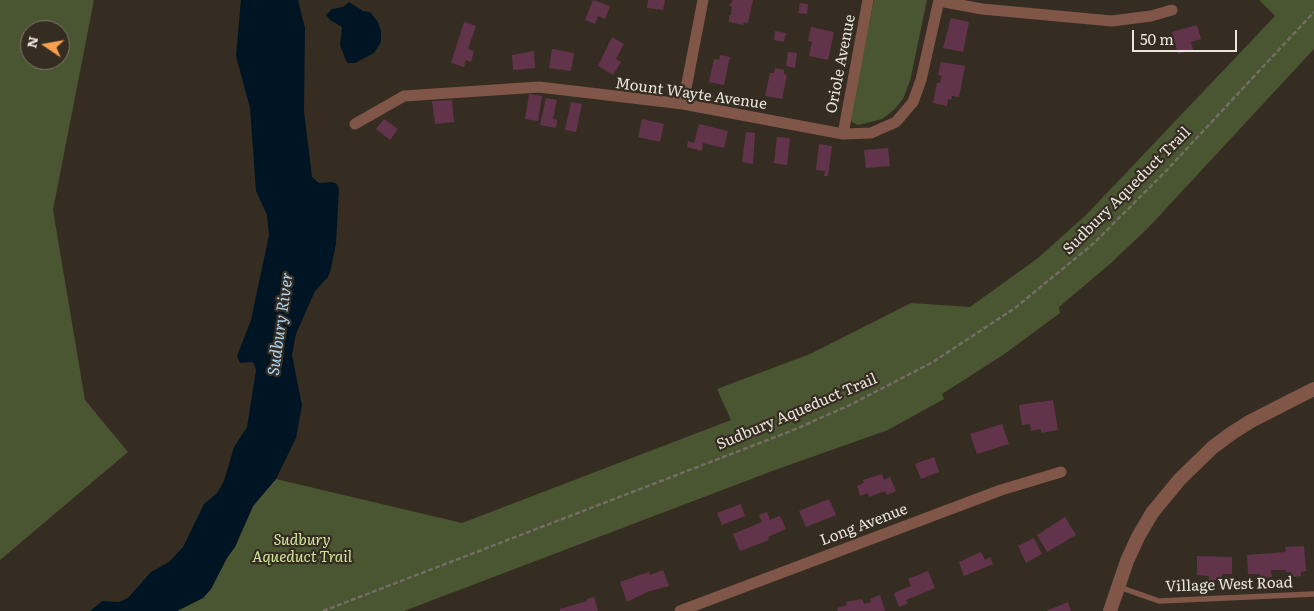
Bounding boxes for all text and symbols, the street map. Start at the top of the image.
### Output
street label: Oriole Avenue [823,13,859,115]
north arrow [20,20,70,70]
scale bar [1134,20,1239,52]
text: 50 m [1140,27,1174,50]
text: N [20,34,42,50]
street label: Mount Wayte Avenue [614,74,768,114]
street label: Sudbury Aqueduct Trail [1060,124,1194,258]
water label: Sudbury River [264,271,298,377]
street label: Sudbury Aqueduct Trail [714,370,880,454]
street label: Long Avenue [818,500,910,550]
park label: Sudbury Aqueduct Trail [252,532,352,567]
street label: Village West Road [1165,574,1293,596]

